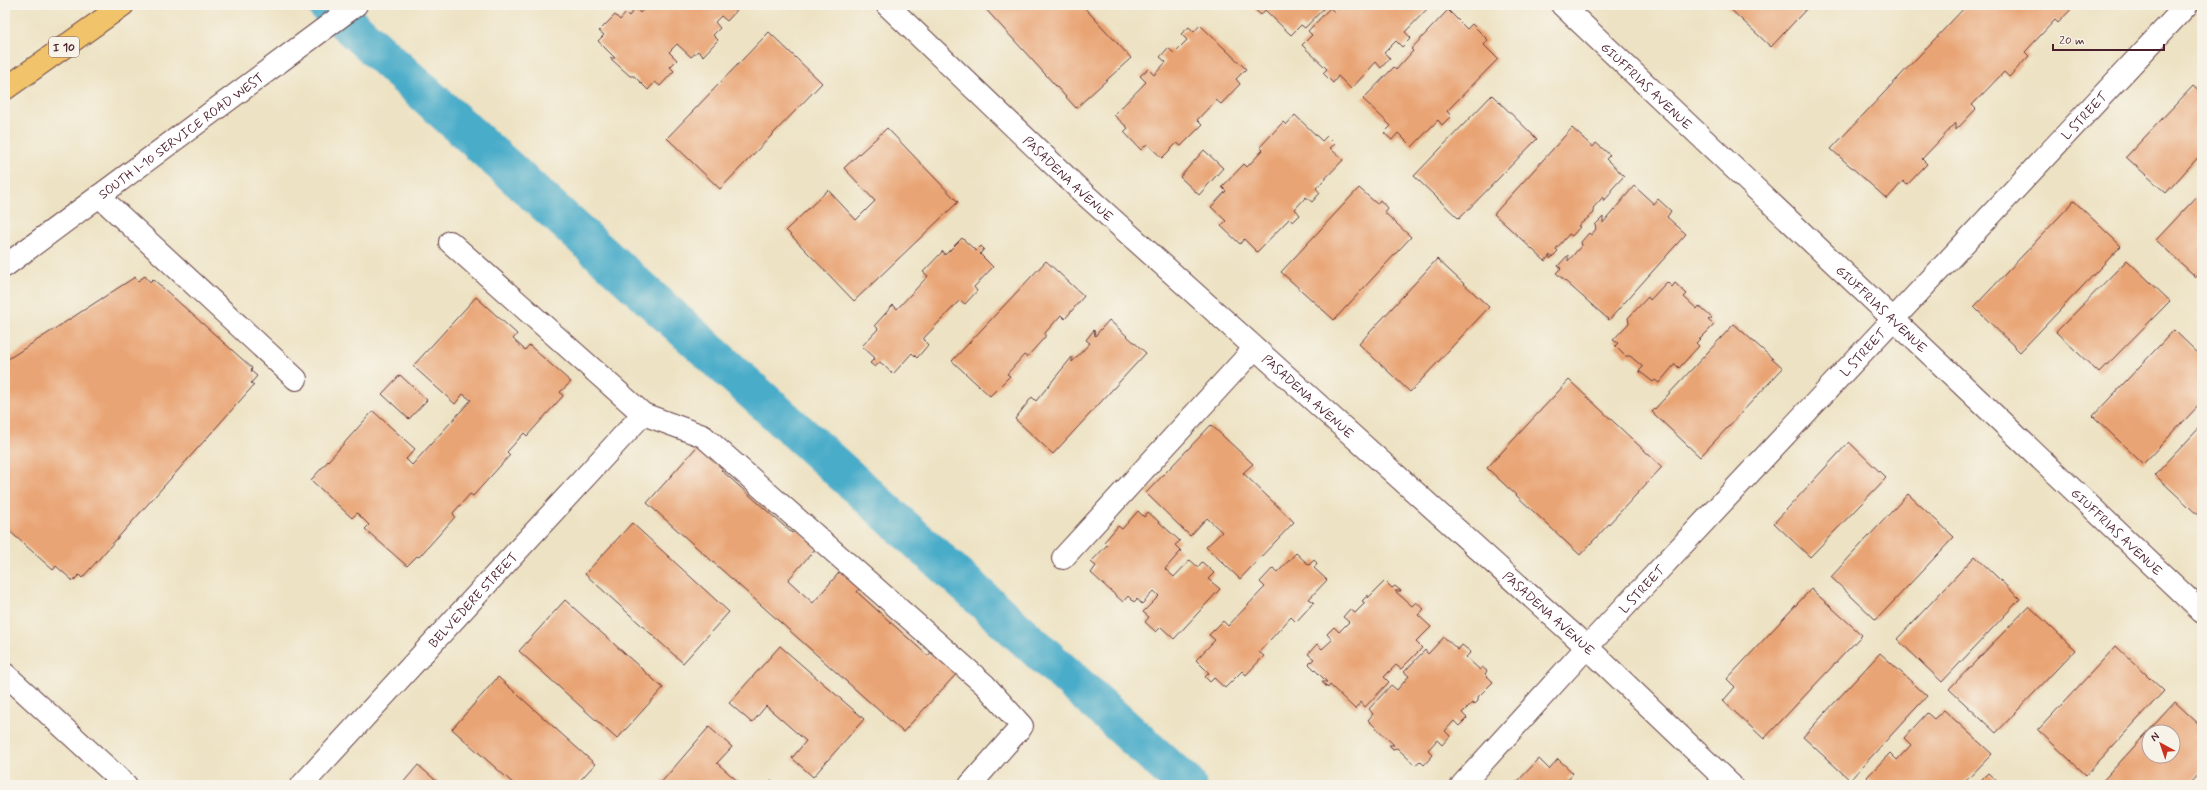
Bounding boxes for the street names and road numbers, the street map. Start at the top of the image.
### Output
road number: I 10 [49,37,79,57]
street label: GIUFFRIAS AVENUE [1597,39,1695,134]
street label: SOUTH I-10 SERVICE ROAD WEST [96,70,268,204]
street label: L STREET [2058,88,2113,144]
street label: PASADENA AVENUE [1019,133,1116,226]
street label: GIUFFRIAS AVENUE [1832,262,1930,357]
street label: L STREET [1837,324,1891,381]
street label: PASADENA AVENUE [1258,351,1357,443]
street label: GIUFFRIAS AVENUE [2067,485,2165,580]
street label: BELVEDERE STREET [425,549,522,652]
street label: L STREET [1616,561,1670,617]
street label: PASADENA AVENUE [1499,568,1598,660]

